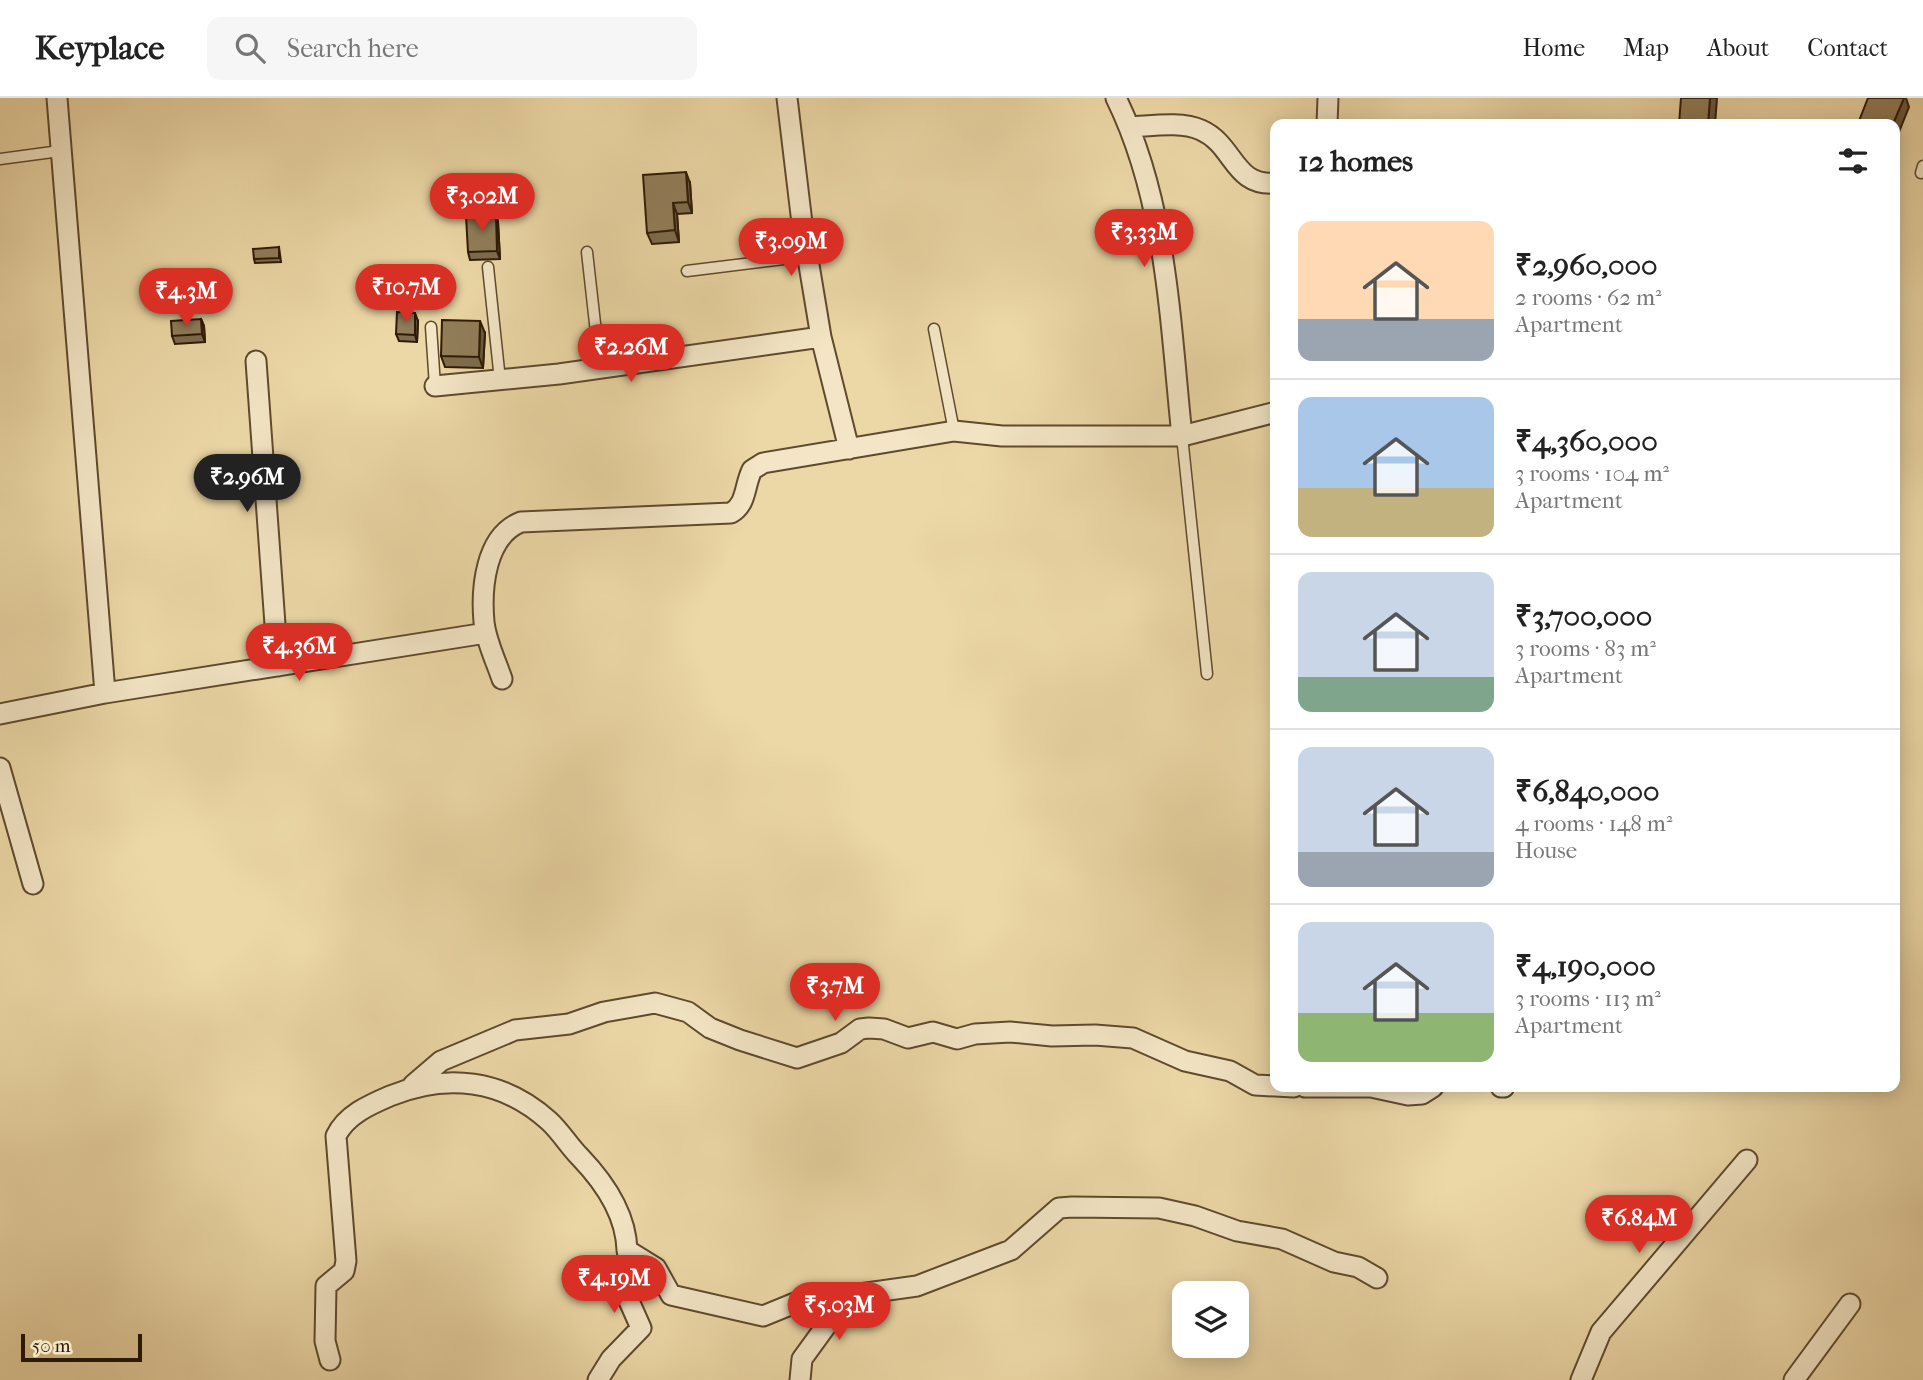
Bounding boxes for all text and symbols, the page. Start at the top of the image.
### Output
search box [207,17,697,80]
text: Keyplace [35,29,165,68]
icon: search [231,29,269,67]
text: Search here [287,33,419,64]
text: Home [1523,34,1585,62]
text: Map [1623,34,1669,62]
text: About [1707,34,1769,62]
text: Contact [1807,34,1888,62]
icon: filters [1834,142,1872,180]
text: 12 homes [1298,144,1413,179]
pin: ₹3.02M [425,174,539,233]
text: ₹3.02M [446,182,518,209]
pin: ₹3.33M [1087,209,1201,269]
pin: ₹3.09M [734,218,848,278]
text: ₹3.33M [1111,218,1177,245]
text: ₹3.09M [755,227,827,254]
text: ₹2,960,000 [1515,248,1658,283]
icon: home [1354,249,1438,333]
pin: ₹10.7M [349,264,463,324]
pin: ₹4.3M [137,268,235,328]
text: ₹10.7M [371,273,441,300]
text: ₹4.3M [155,277,217,304]
text: 2 rooms · 62 m² [1515,284,1662,311]
text: Apartment [1515,311,1623,338]
pin: ₹2.26M [574,324,688,384]
text: ₹2.26M [594,333,668,360]
text: ₹4,360,000 [1515,424,1658,459]
icon: home [1354,425,1438,509]
pin: ₹2.96M [190,454,304,514]
text: 3 rooms · 104 m² [1515,460,1669,487]
text: ₹2.96M [210,463,284,490]
text: Apartment [1515,487,1623,514]
text: ₹3,700,000 [1515,599,1652,634]
icon: home [1354,600,1438,684]
pin: ₹4.36M [242,624,356,683]
text: ₹4.36M [262,632,336,659]
text: 3 rooms · 83 m² [1515,635,1656,662]
text: Apartment [1515,662,1623,689]
text: ₹6,840,000 [1515,774,1660,809]
icon: home [1354,775,1438,859]
text: 4 rooms · 148 m² [1515,810,1672,837]
text: House [1515,837,1577,864]
text: ₹4,190,000 [1515,949,1656,984]
icon: home [1354,950,1438,1034]
pin: ₹3.7M [786,964,884,1023]
text: ₹3.7M [806,972,864,999]
text: 3 rooms · 113 m² [1515,985,1661,1012]
text: Apartment [1515,1012,1623,1039]
pin: ₹6.84M [1582,1196,1696,1255]
text: ₹6.84M [1601,1204,1677,1231]
pin: ₹4.19M [557,1256,671,1315]
text: ₹4.19M [577,1264,651,1291]
map controls [1172,1281,1249,1358]
button: layers [1172,1281,1249,1358]
pin: ₹5.03M [782,1282,896,1342]
text: ₹5.03M [804,1291,874,1318]
scale bar [21,1331,142,1363]
text: 50 m [32,1335,71,1357]

